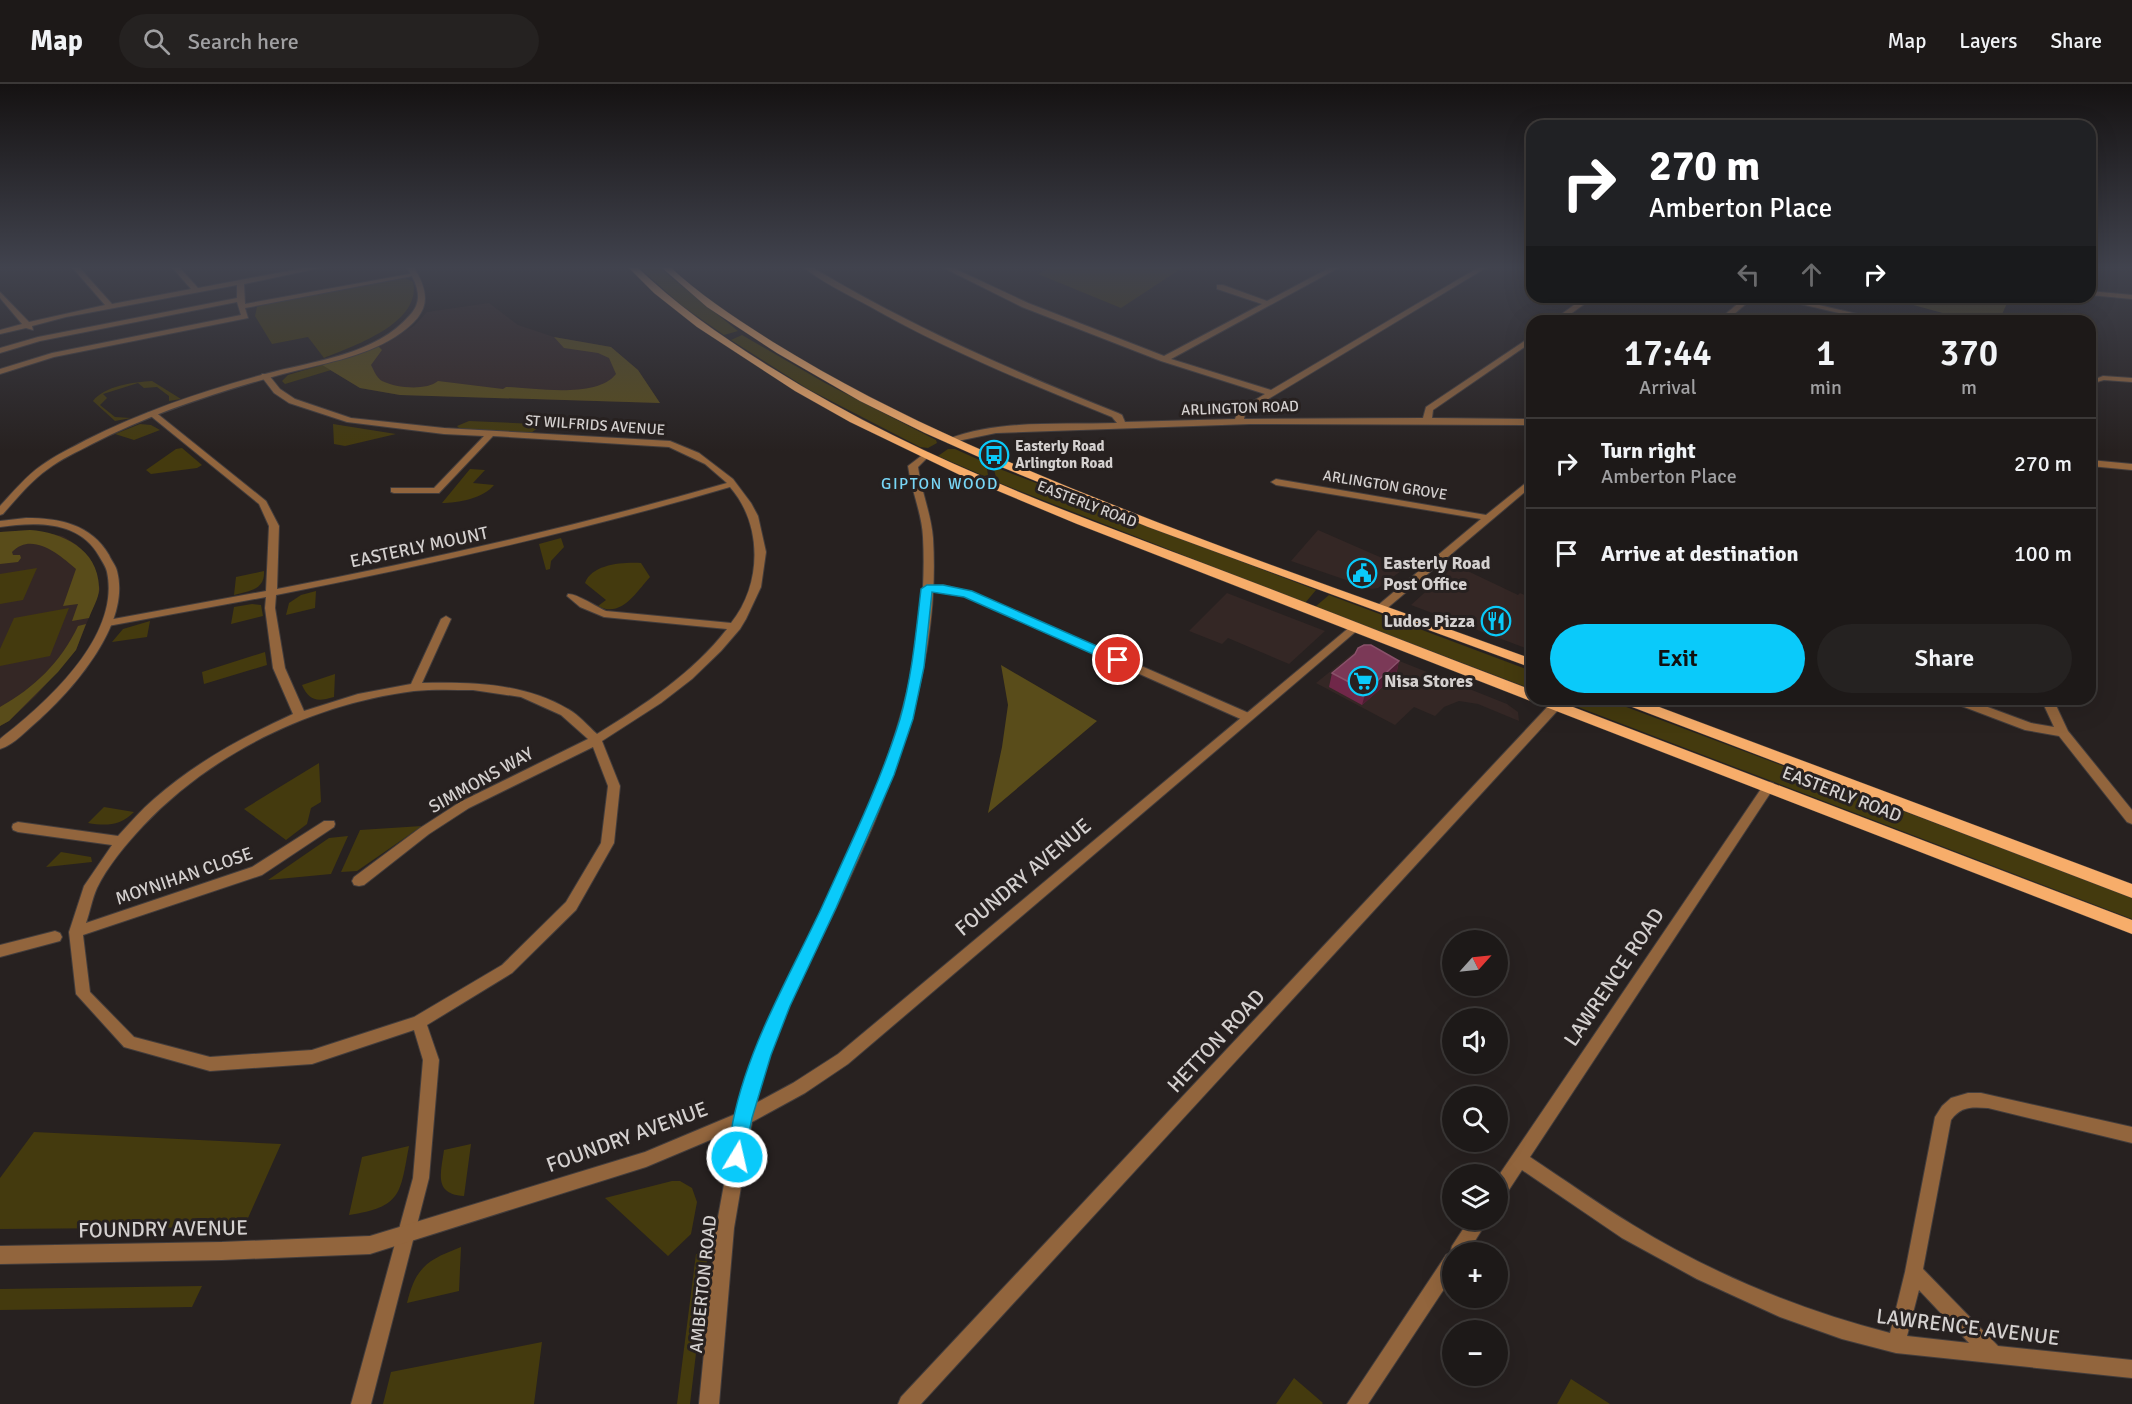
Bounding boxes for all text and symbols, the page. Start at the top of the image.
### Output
search box [119,14,539,68]
text: Map [30,24,83,58]
icon: search [140,25,173,58]
text: Search here [188,28,299,55]
text: Map [1888,28,1926,54]
text: Layers [1959,28,2017,54]
text: Share [2050,28,2102,54]
text: 270 m [1649,141,1760,192]
icon: right [1550,144,1628,222]
text: Amberton Place [1649,192,1832,225]
icon: left [1732,258,1765,291]
icon: ahead [1795,258,1828,291]
icon: right [1858,258,1891,291]
text: 17:44 [1624,331,1712,376]
text: 1 [1816,331,1836,376]
text: 370 [1940,331,1998,376]
text: Arrival [1639,375,1697,400]
text: min [1810,375,1842,400]
text: m [1961,375,1977,400]
street label: ARLINGTON ROAD [1181,397,1299,419]
street label: ST WILFRIDS AVENUE [524,411,666,439]
place label: Easterly Road Arlington Road [1015,437,1113,472]
text: Turn right [1601,437,1696,464]
bus stop icon: Easterly Road Arlington Road [978,439,1010,471]
icon: right [1550,447,1583,480]
text: 270 m [2014,450,2072,477]
text: Amberton Place [1601,464,1737,489]
street label: ARLINGTON GROVE [1322,466,1448,504]
district label: GIPTON WOOD [881,474,999,494]
street label: EASTERLY ROAD [1035,477,1139,531]
street label: EASTERLY MOUNT [348,522,490,572]
icon: arrive [1550,537,1583,570]
text: Arrive at destination [1601,540,1798,567]
text: 100 m [2014,540,2072,567]
place label: Easterly Road Post Office [1383,552,1491,595]
public building icon: Easterly Road Post Office [1346,557,1378,589]
restaurant icon: Ludos Pizza [1480,605,1512,637]
place label: Ludos Pizza [1383,610,1475,632]
button: Exit [1550,624,1805,693]
button: Share [1817,624,2072,693]
pin [1092,634,1143,685]
icon: arrive [1101,643,1134,676]
supermarket icon: Nisa Stores [1347,665,1379,697]
place label: Nisa Stores [1384,670,1473,692]
street label: SIMMONS WAY [425,742,537,818]
street label: EASTERLY ROAD [1779,761,1905,827]
street label: FOUNDRY AVENUE [950,812,1096,942]
street label: MOYNIHAN CLOSE [112,842,256,910]
street label: LAWRENCE ROAD [1558,903,1670,1051]
north arrow [1442,930,1508,996]
map controls [1442,930,1508,1386]
street label: HETTON ROAD [1162,984,1270,1098]
button: sound [1442,1008,1508,1074]
button: search [1442,1086,1508,1152]
street label: FOUNDRY AVENUE [543,1096,711,1178]
position arrow [705,1125,769,1189]
button: layers [1442,1164,1508,1230]
street label: AMBERTON ROAD [685,1214,721,1354]
street label: FOUNDRY AVENUE [78,1215,248,1243]
button: + [1442,1242,1508,1308]
street label: LAWRENCE AVENUE [1875,1303,2061,1351]
button: − [1442,1320,1508,1386]

